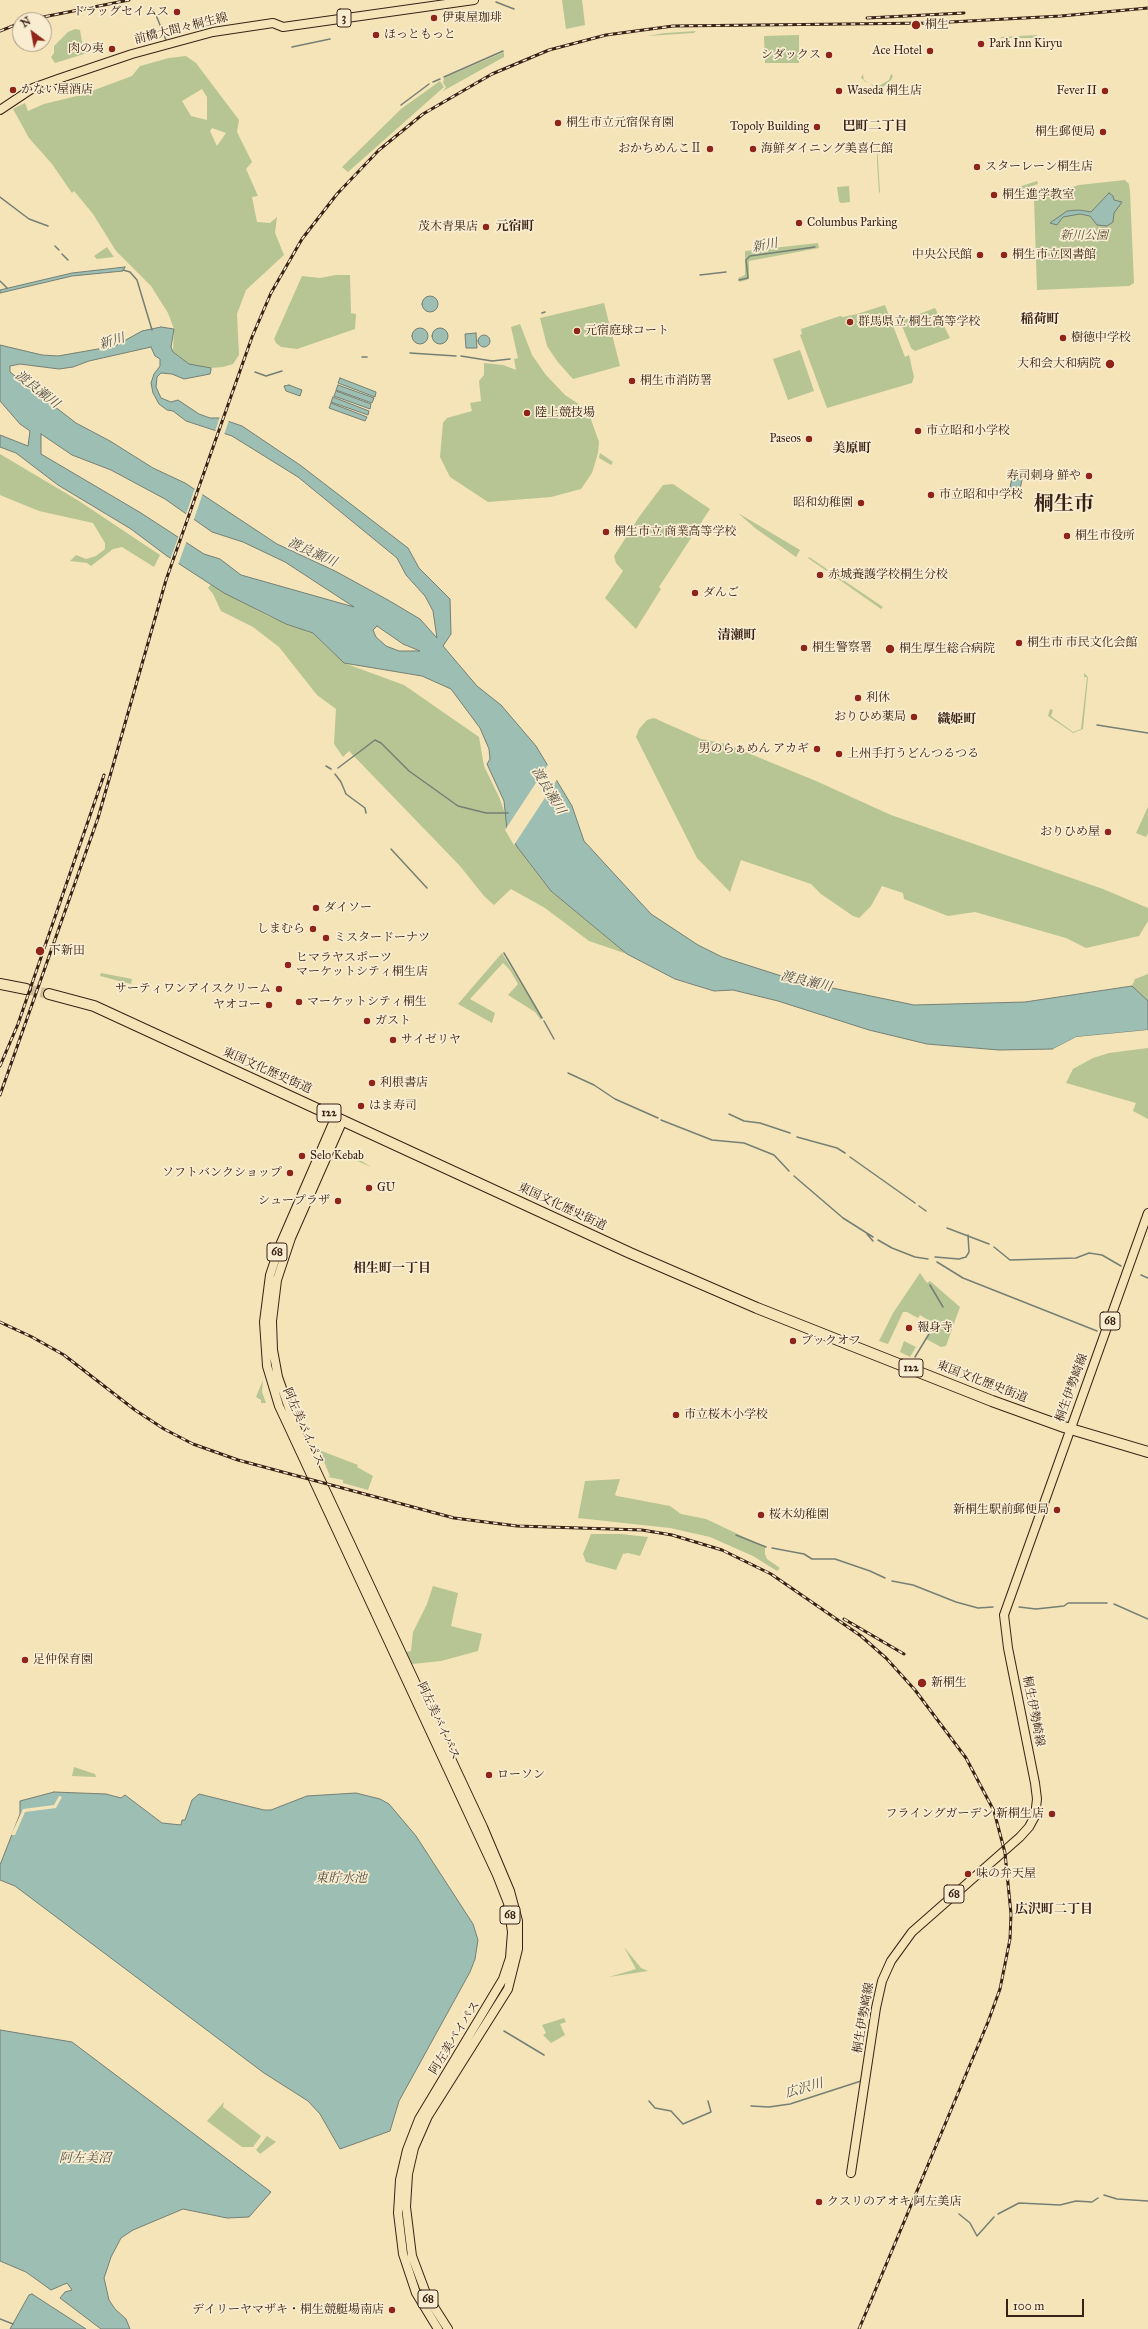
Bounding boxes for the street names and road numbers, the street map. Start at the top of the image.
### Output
road number: 3 [337,9,351,27]
street label: 前橋大間々桐生線 [133,10,229,48]
street label: 東国文化歴史街道 [220,1045,314,1097]
road number: 122 [317,1104,341,1122]
street label: 東国文化歴史街道 [515,1180,609,1234]
road number: 68 [267,1243,287,1261]
road number: 68 [1100,1312,1120,1330]
street label: 桐生伊勢崎線 [1053,1352,1091,1424]
street label: 東国文化歴史街道 [935,1358,1029,1406]
road number: 122 [899,1359,923,1377]
street label: 阿左美バイパス [279,1386,327,1468]
street label: 桐生伊勢崎線 [1019,1674,1047,1748]
street label: 阿左美バイパス [414,1680,462,1762]
road number: 68 [944,1885,964,1903]
road number: 68 [500,1906,520,1924]
street label: 桐生伊勢崎線 [851,1981,877,2055]
street label: 阿左美バイパス [427,1999,483,2077]
road number: 68 [418,2290,438,2308]

